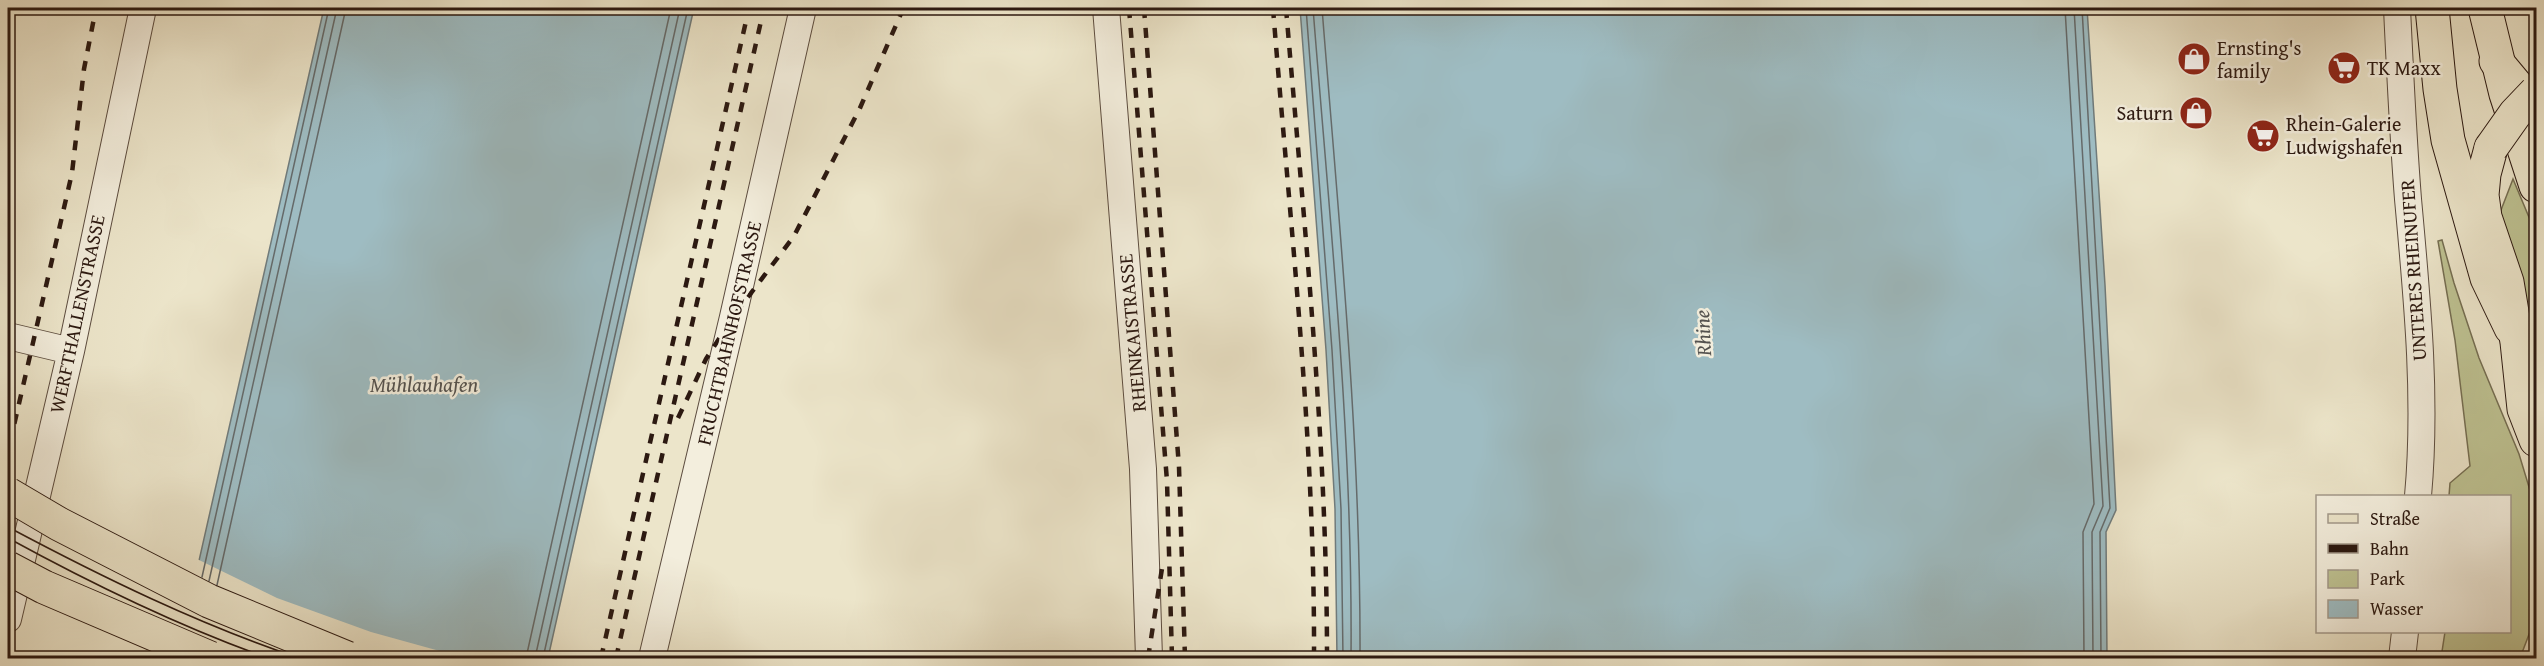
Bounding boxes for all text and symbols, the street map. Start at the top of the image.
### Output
place label: Ernsting's family [2217,33,2302,85]
shop icon: Ernsting's family [2176,41,2212,77]
supermarket icon: TK Maxx [2326,50,2362,86]
place label: TK Maxx [2367,53,2441,82]
shop icon: Saturn [2178,95,2214,131]
place label: Saturn [2116,98,2173,127]
place label: Rhein-Galerie Ludwigshafen [2286,109,2403,161]
supermarket icon: Rhein-Galerie Ludwigshafen [2245,118,2281,154]
street label: UNTERES RHEINUFER [2392,178,2433,362]
street label: WERFTHALLENSTRASSE [41,212,112,416]
street label: FRUCHTBAHNHOFSTRASSE [689,218,768,448]
street label: RHEINKAISTRASSE [1110,253,1153,413]
water label: Rhine [1686,309,1719,358]
water label: Mühlauhafen [370,369,478,400]
legend [2316,495,2511,633]
text: Straße [2370,505,2420,532]
text: Bahn [2370,535,2409,562]
text: Park [2370,565,2406,592]
text: Wasser [2370,595,2424,622]

